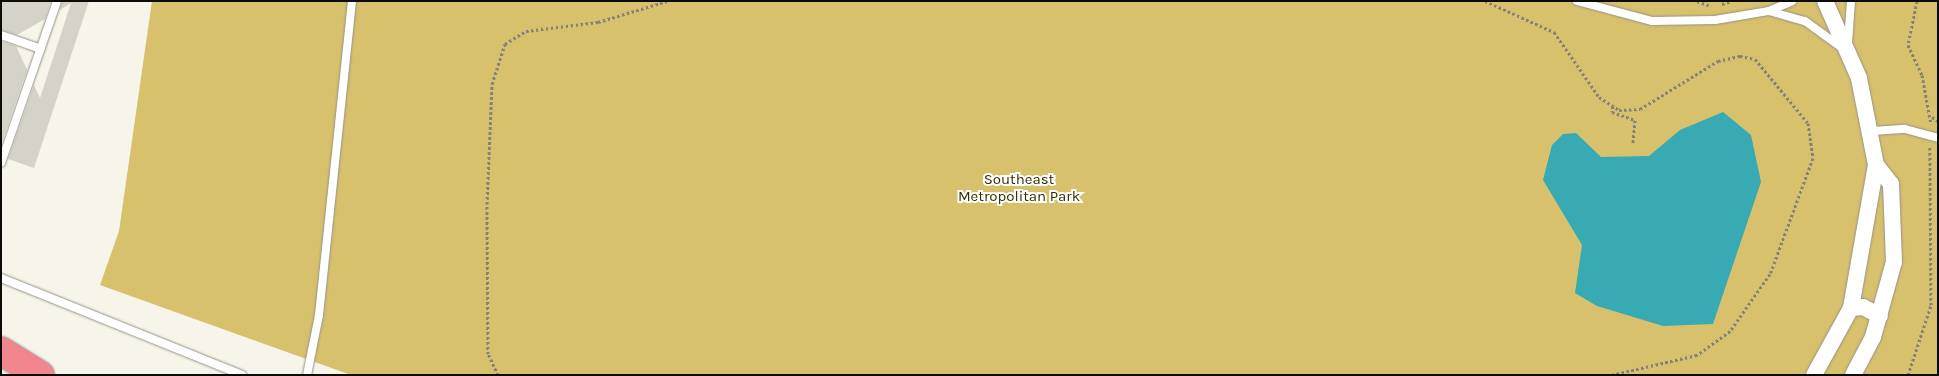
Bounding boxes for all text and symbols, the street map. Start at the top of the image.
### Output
park label: Southeast Metropolitan Park [958,170,1080,205]

